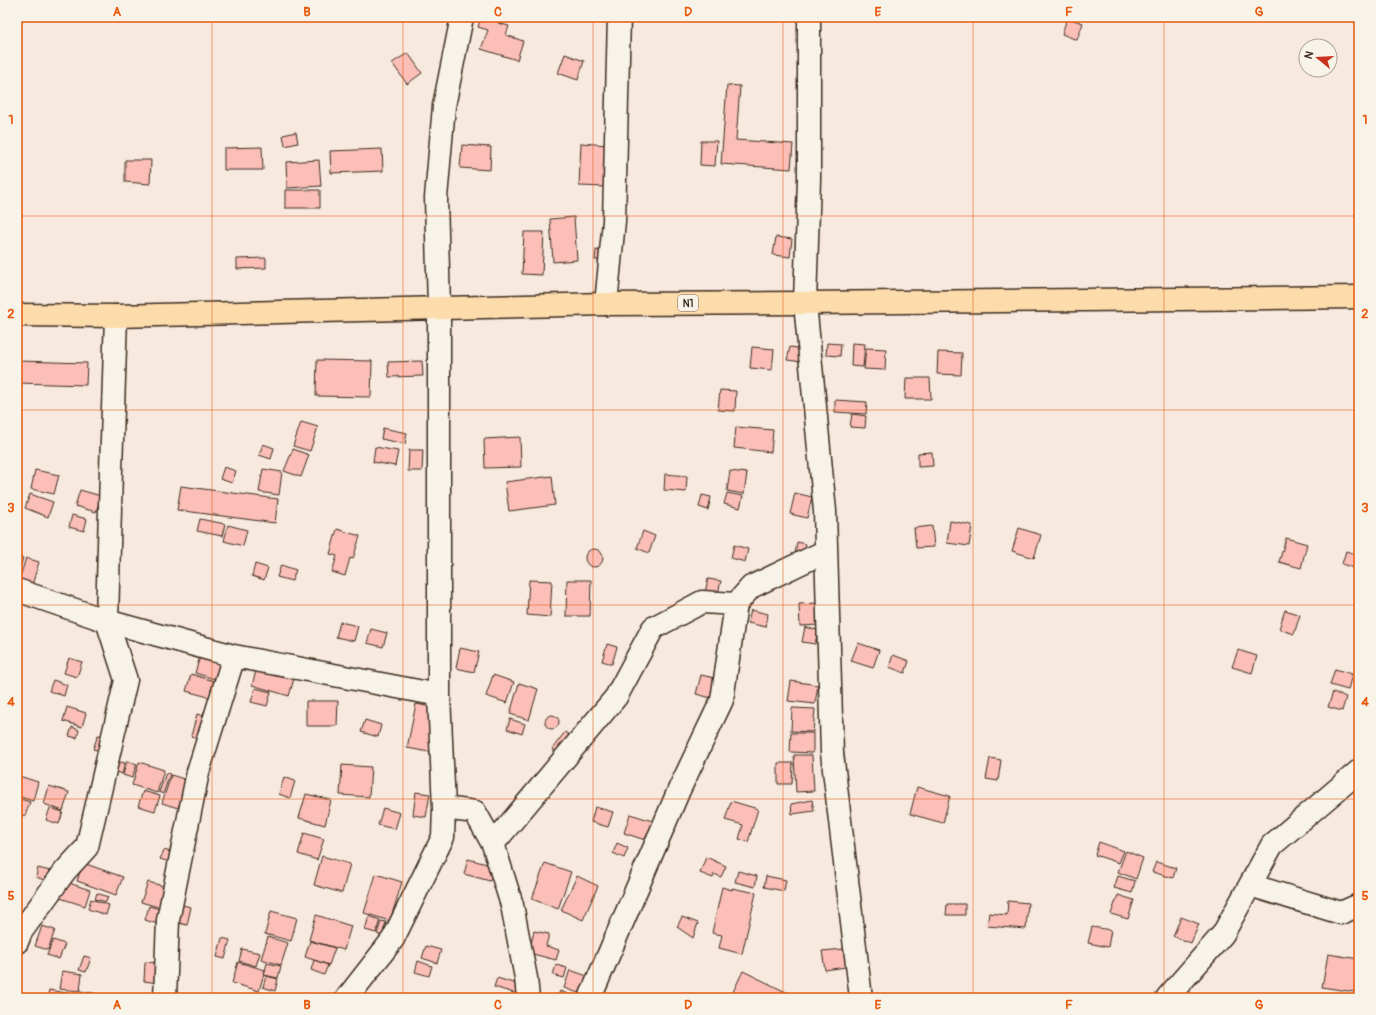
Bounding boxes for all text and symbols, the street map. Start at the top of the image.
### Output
text: A [113,4,122,20]
text: B [303,4,311,20]
text: C [494,4,502,20]
text: D [684,4,692,20]
text: E [875,4,882,20]
text: F [1065,4,1073,20]
text: G [1255,4,1264,20]
north arrow [1298,38,1338,78]
text: N [1302,49,1316,61]
text: 1 [8,112,14,128]
text: 1 [1362,112,1368,128]
road number: N1 [678,295,698,311]
text: 2 [7,306,15,322]
text: 2 [1361,306,1369,322]
text: 3 [7,500,15,516]
text: 3 [1361,500,1369,516]
text: 4 [7,694,15,710]
text: 4 [1361,694,1369,710]
text: 5 [7,888,15,904]
text: 5 [1361,888,1369,904]
text: A [113,997,122,1013]
text: B [303,997,311,1013]
text: C [494,997,502,1013]
text: D [684,997,692,1013]
text: E [875,997,882,1013]
text: F [1065,997,1073,1013]
text: G [1255,997,1264,1013]

